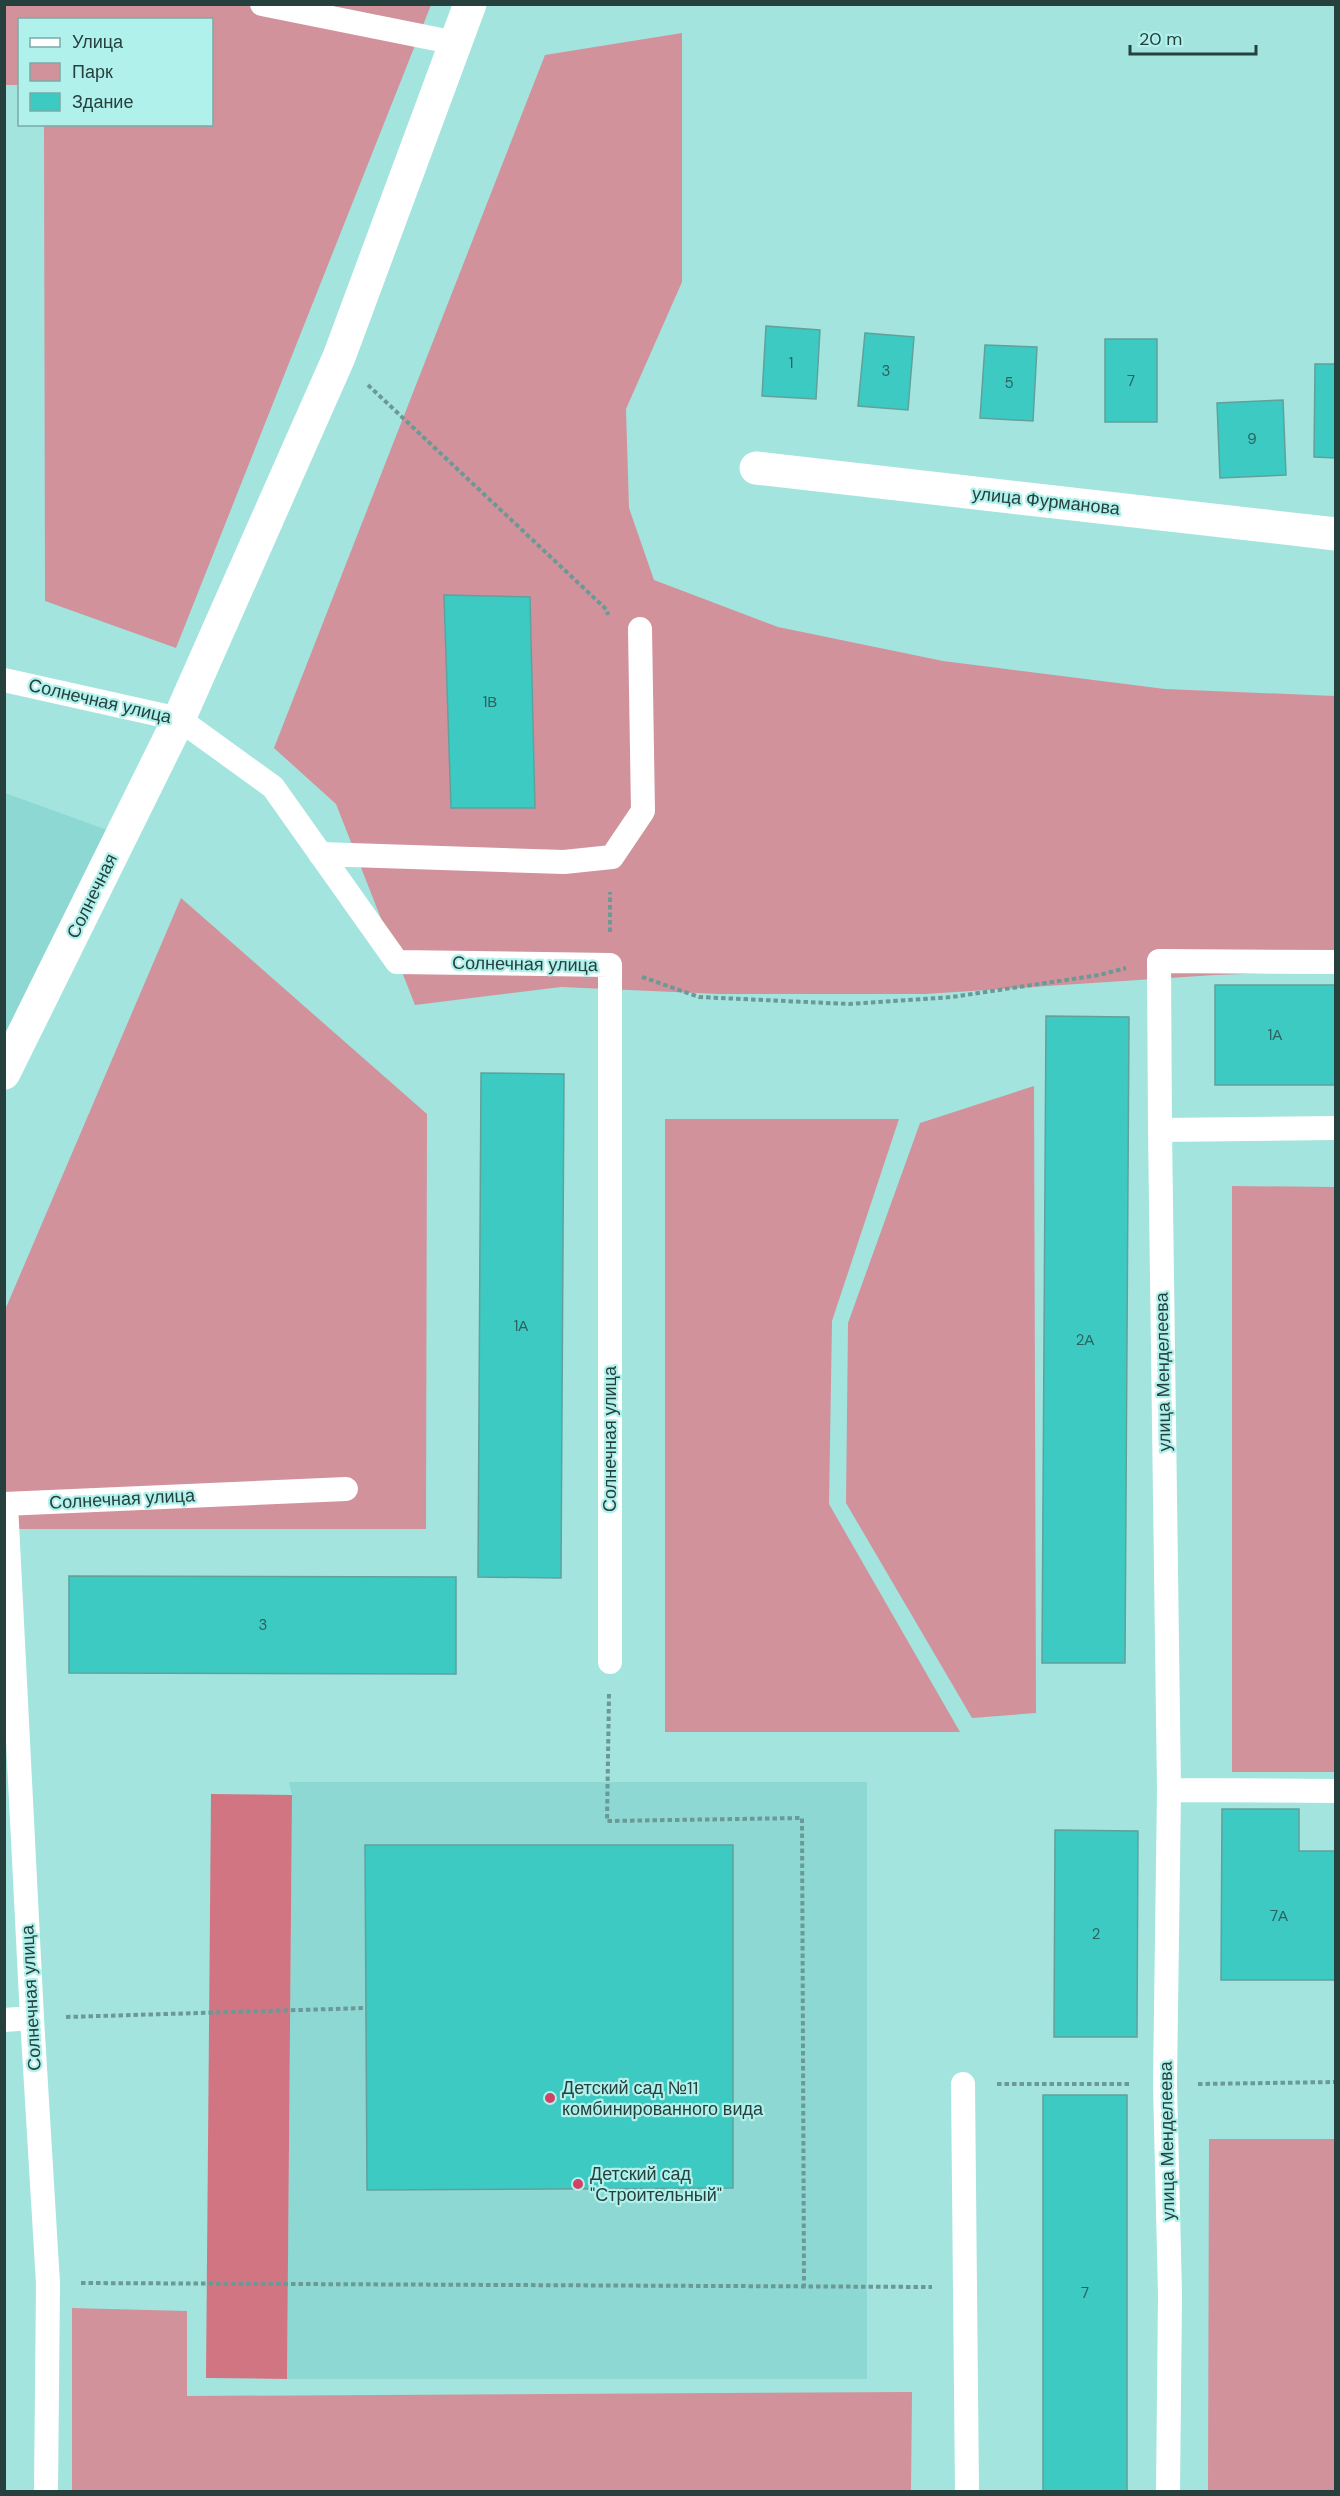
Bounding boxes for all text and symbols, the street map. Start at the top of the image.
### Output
legend [18,18,213,126]
scale bar [1130,18,1256,56]
text: 20 m [1139,27,1182,51]
text: Улица [72,30,124,54]
text: Парк [72,60,113,84]
text: Здание [72,90,133,114]
house number: 1 [789,353,793,373]
house number: 3 [882,361,890,381]
house number: 7 [1127,371,1135,391]
house number: 5 [1004,373,1014,393]
house number: 9 [1247,429,1257,449]
street label: улица Фурманова [971,481,1122,521]
street label: Солнечная улица [26,673,175,729]
house number: 1В [483,692,497,712]
street label: Солнечная [61,850,123,942]
street label: Солнечная улица [452,951,599,977]
house number: 1А [1268,1025,1282,1045]
street label: улица Менделеева [1150,1291,1176,1452]
house number: 1А [514,1316,528,1336]
house number: 2А [1076,1330,1094,1350]
street label: Солнечная улица [598,1365,622,1512]
street label: Солнечная улица [49,1483,196,1515]
house number: 3 [259,1615,267,1635]
house number: 7А [1270,1906,1288,1926]
street label: Солнечная улица [15,1924,47,2071]
house number: 2 [1092,1924,1100,1944]
street label: улица Менделеева [1154,2060,1180,2221]
place label: Детский сад №11 комбинированного вида [562,2076,764,2121]
marker: Детский сад №11 комбинированного вида [543,2091,557,2105]
place label: Детский сад "Строительный" [590,2162,722,2207]
marker: Детский сад "Строительный" [571,2177,585,2191]
house number: 7 [1081,2283,1089,2303]

